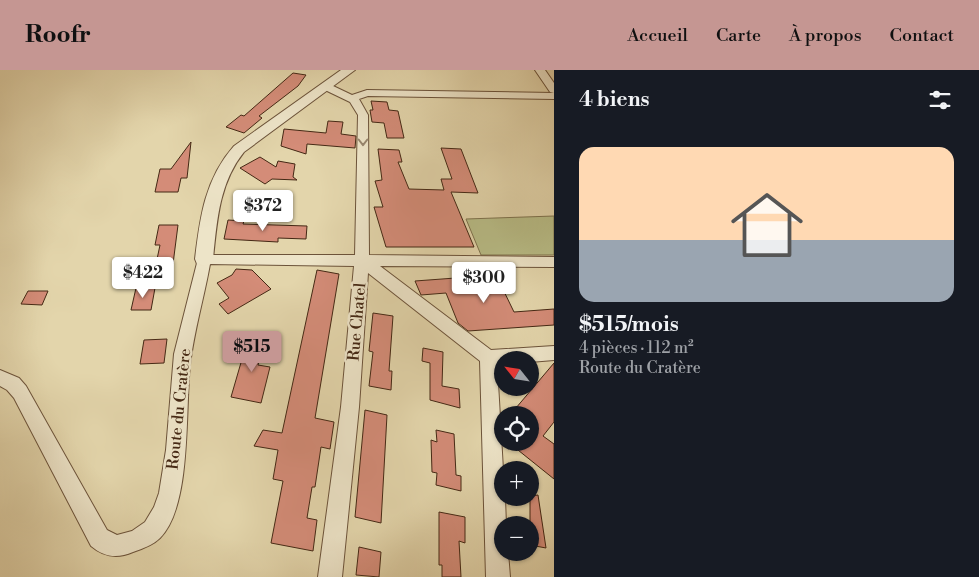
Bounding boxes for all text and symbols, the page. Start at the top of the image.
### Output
text: Roofr [25,20,91,50]
text: Accueil [627,24,688,47]
text: Carte [716,24,761,47]
text: À propos [789,24,862,47]
text: Contact [890,24,954,47]
icon: filters [926,86,954,114]
text: 4 biens [579,87,650,113]
one-way arrow [358,139,368,147]
icon: home [722,180,812,270]
pin: $372 [233,190,293,232]
text: $372 [244,196,282,216]
pin: $422 [113,256,173,299]
pin: $300 [454,262,514,304]
text: $422 [123,263,163,283]
text: $300 [463,268,505,288]
street label: Rue Chatel [344,282,370,362]
text: $515/mois [579,312,679,338]
pin: $515 [222,330,282,373]
text: $515 [233,337,271,357]
text: 4 pièces · 112 m² [579,338,694,358]
street label: Route du Cratère [163,347,195,471]
north arrow [494,351,539,396]
map controls [494,351,539,561]
text: Route du Cratère [579,358,701,378]
button: locate [494,406,539,451]
button: + [494,461,539,506]
button: − [494,516,539,561]

